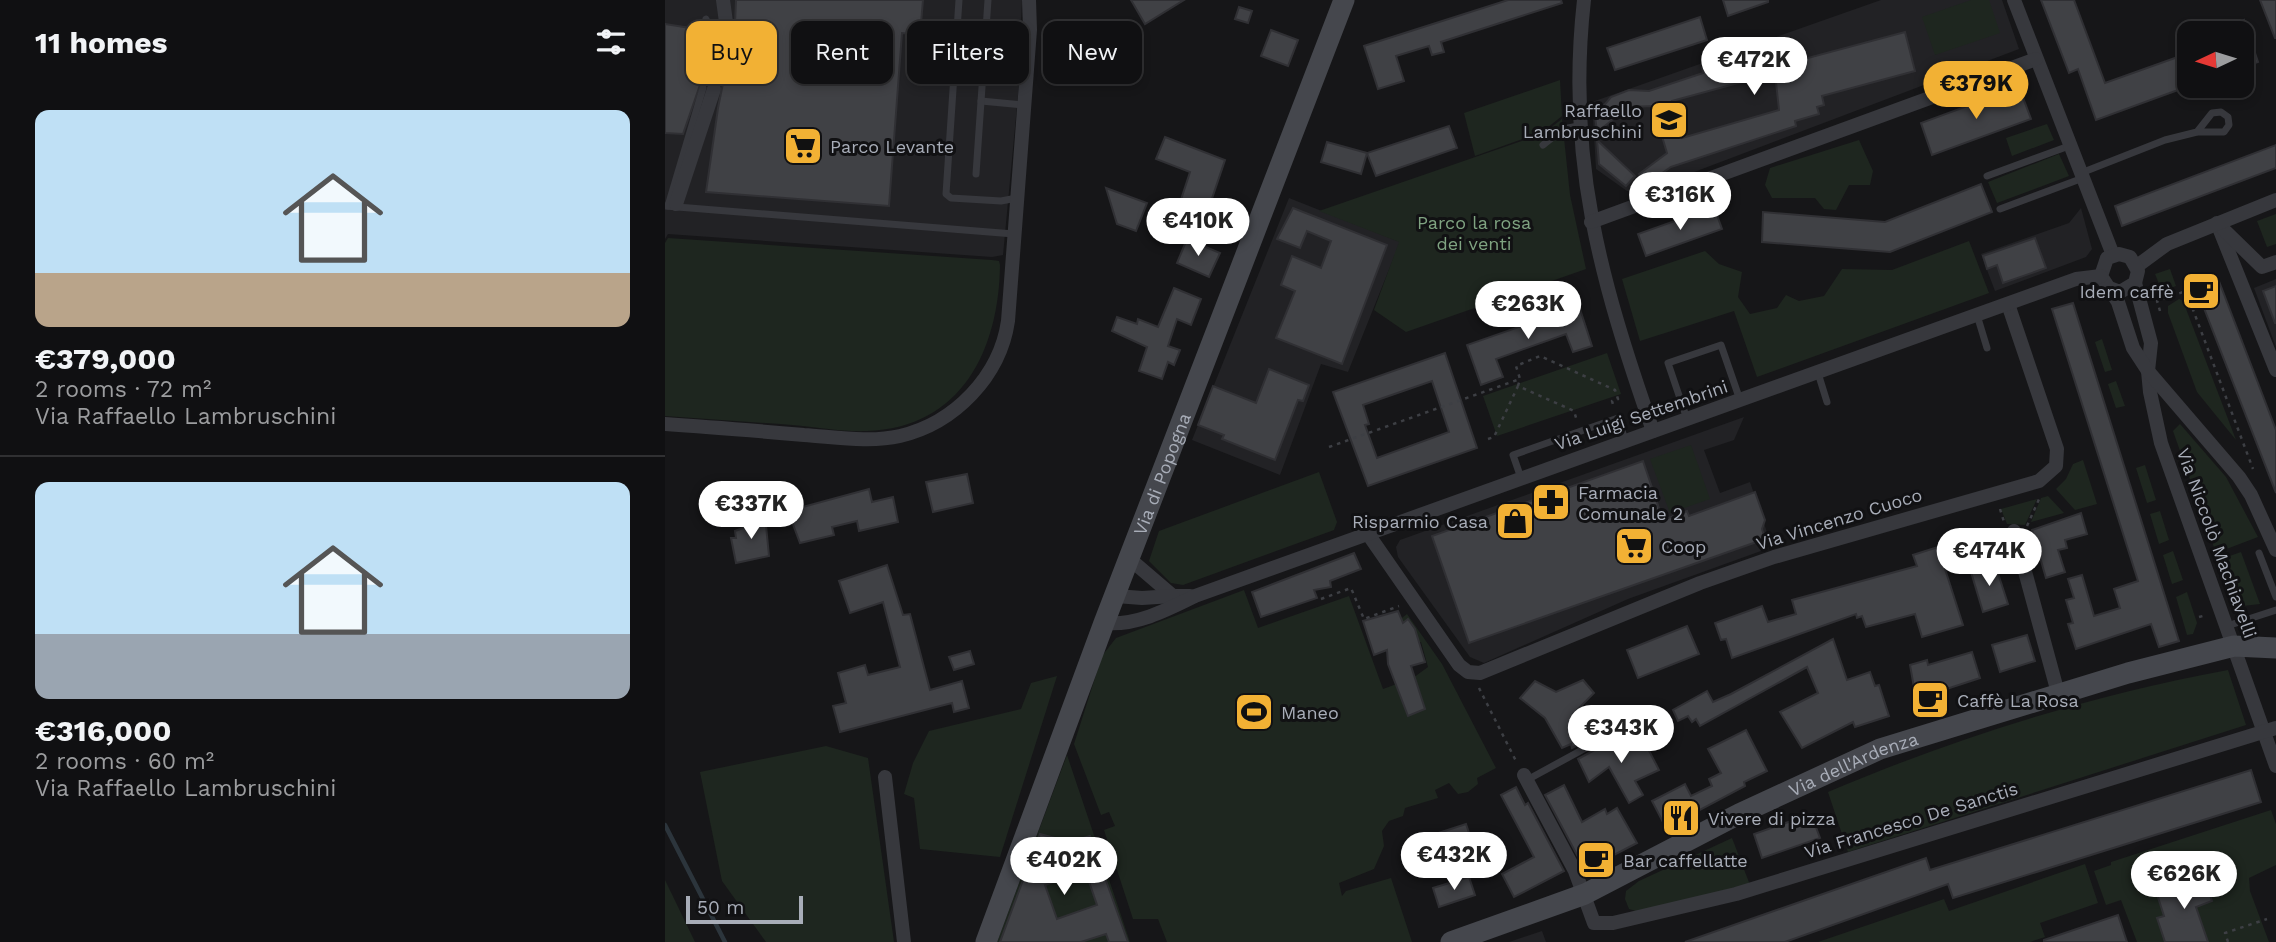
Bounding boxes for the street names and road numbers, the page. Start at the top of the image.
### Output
street label: Via Luigi Settembrini [1552,375,1730,455]
street label: Via di Popogna [1128,410,1195,538]
street label: Via Niccolò Machiavelli [2173,445,2261,641]
street label: Via Vincenzo Cuoco [1753,484,1925,554]
street label: Via dell'Ardenza [1785,727,1921,800]
street label: Via Francesco De Sanctis [1802,777,2020,863]

